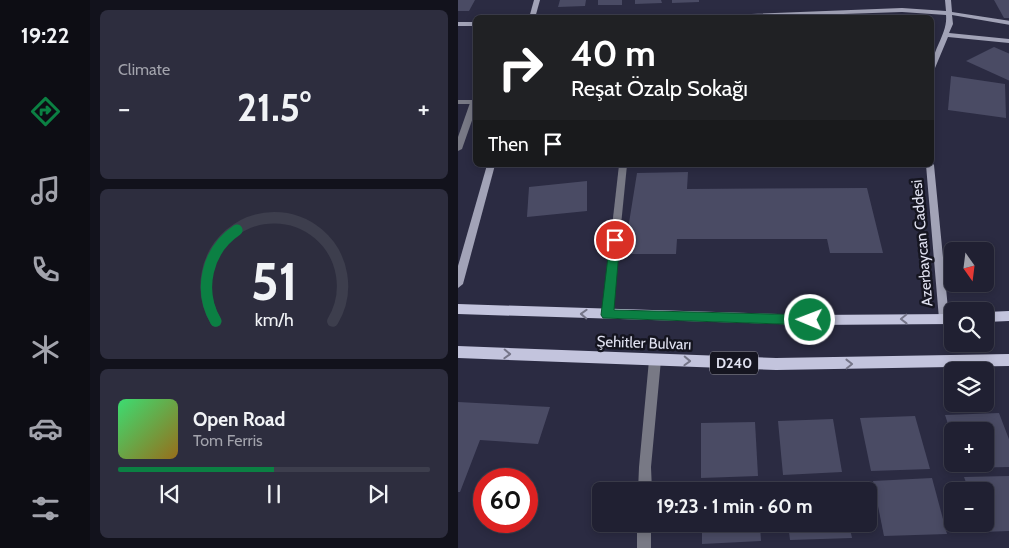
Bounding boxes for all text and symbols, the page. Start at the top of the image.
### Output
text: 19:22 [21,22,69,49]
text: 40 m [571,32,656,75]
icon: right [488,35,553,100]
text: Climate [118,60,170,79]
text: Reşat Özalp Sokağı [571,75,748,102]
text: 21.5° [237,84,311,131]
text: − [118,91,130,125]
text: + [418,91,430,125]
icon: directions [28,94,63,129]
icon: arrive [539,130,567,158]
text: Then [488,133,529,156]
icon: music [28,173,63,208]
street label: Azerbaycan Caddesi [907,179,937,307]
pin [594,219,636,261]
icon: arrive [601,226,629,254]
north arrow [944,242,994,292]
map controls [944,242,994,532]
text: 51 [250,250,298,313]
icon: phone [28,252,63,287]
position arrow [783,293,835,345]
button: search [944,302,994,352]
text: km/h [254,309,294,330]
one-way arrow [580,309,588,319]
one-way arrow [900,314,908,324]
icon: climate [28,332,63,367]
street label: Şehitler Bulvarı [596,332,692,354]
one-way arrow [503,349,511,360]
road number: D240 [710,352,758,374]
one-way arrow [683,356,691,367]
one-way arrow [845,358,853,369]
button: layers [944,362,994,412]
text: Open Road [193,408,285,431]
icon: car [28,411,63,446]
button: + [944,422,994,472]
text: Tom Ferris [193,431,263,450]
speed limit sign: 60 [473,468,538,533]
icon: previous [156,480,184,508]
icon: pause [260,480,288,508]
icon: next [364,480,392,508]
button: − [944,482,994,532]
icon: filters [28,491,63,526]
text: 19:23 · 1 min · 60 m [657,495,812,518]

